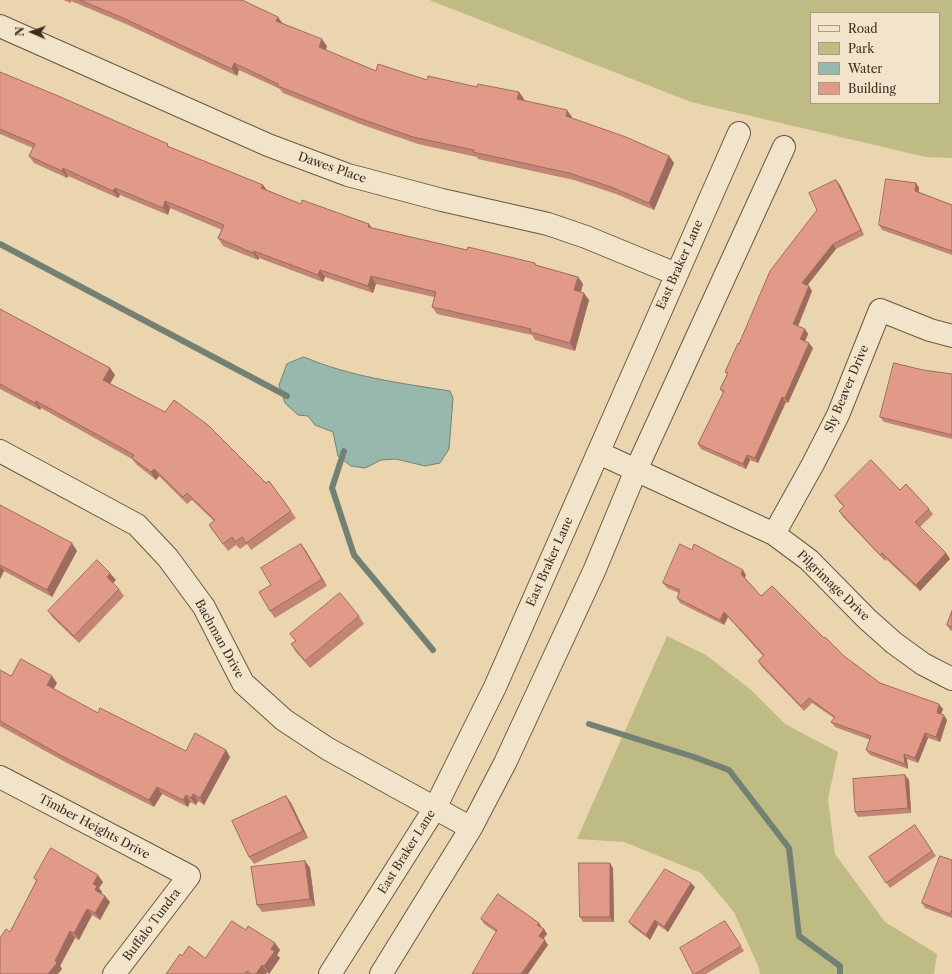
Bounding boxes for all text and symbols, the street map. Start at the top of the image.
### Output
north arrow [12,12,52,52]
legend [810,12,940,104]
text: Road [848,21,878,36]
text: N [13,27,27,37]
text: Park [848,41,874,56]
text: Water [848,61,882,76]
text: Building [848,81,896,96]
street label: Dawes Place [296,150,368,186]
street label: East Braker Lane [654,218,706,312]
street label: Sly Beaver Drive [822,343,872,435]
street label: East Braker Lane [524,515,576,609]
street label: Pilgrimage Drive [794,548,872,624]
street label: Bachman Drive [191,597,247,681]
street label: Timber Heights Drive [36,792,152,862]
street label: East Braker Lane [375,807,439,897]
street label: Buffalo Tundra [120,886,184,964]

